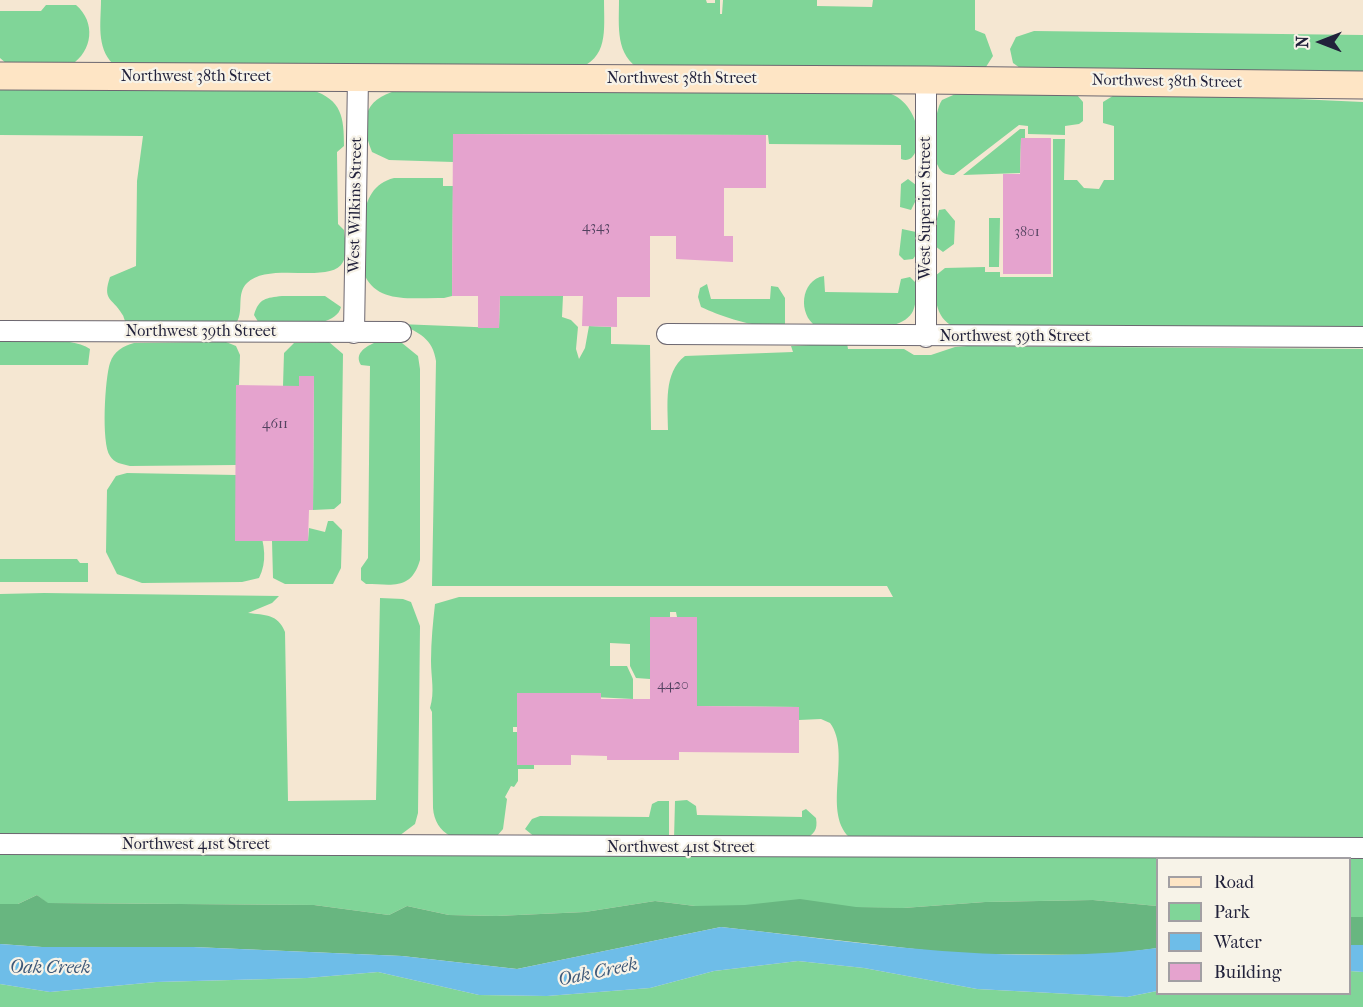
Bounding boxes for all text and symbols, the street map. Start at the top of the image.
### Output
north arrow [1291,12,1351,72]
text: N [1293,36,1312,48]
street label: Northwest 38th Street [121,67,271,87]
street label: Northwest 38th Street [607,69,757,89]
street label: Northwest 38th Street [1092,71,1242,93]
street label: West Superior Street [916,136,936,280]
street label: West Wilkins Street [345,137,367,273]
house number: 4343 [582,220,610,236]
house number: 3801 [1014,225,1040,241]
street label: Northwest 39th Street [126,322,276,342]
street label: Northwest 39th Street [940,327,1090,347]
house number: 4611 [262,417,288,433]
house number: 4420 [657,678,689,694]
street label: Northwest 41st Street [122,835,270,855]
street label: Northwest 41st Street [607,838,755,858]
legend [1156,857,1351,995]
text: Road [1214,872,1254,893]
text: Park [1214,902,1250,923]
text: Water [1214,932,1262,953]
water label: Oak Creek [556,954,640,992]
water label: Oak Creek [10,958,90,980]
text: Building [1214,962,1281,983]

